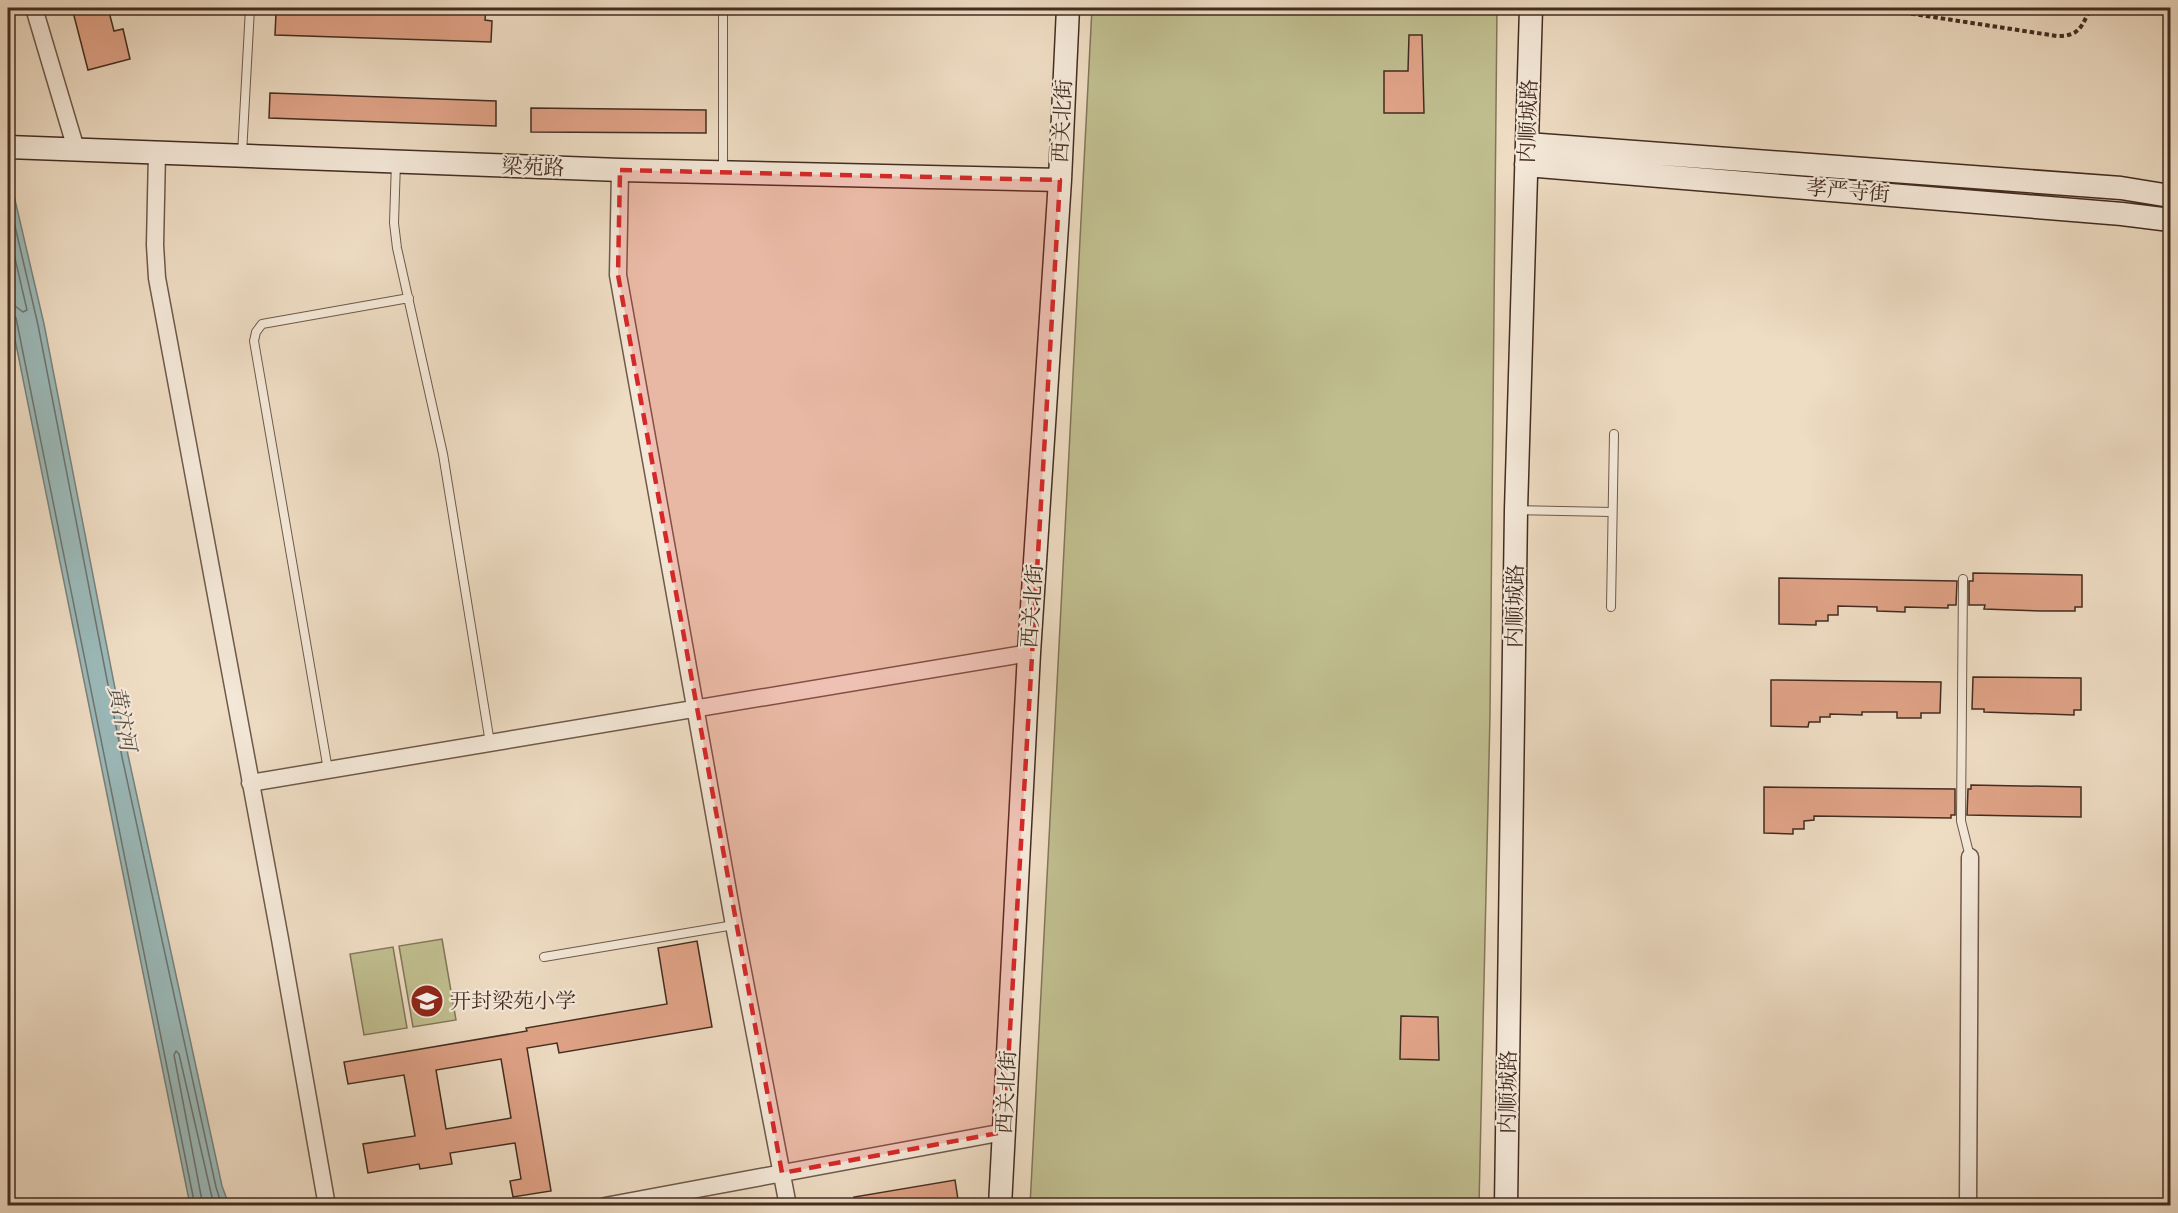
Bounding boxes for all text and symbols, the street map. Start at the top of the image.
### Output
street label: 西关北街 [1047,78,1077,164]
street label: 内顺城路 [1514,79,1542,163]
street label: 梁苑路 [501,153,565,181]
street label: 孝严寺街 [1805,174,1891,208]
street label: 西关北街 [1016,563,1048,649]
street label: 内顺城路 [1501,564,1529,648]
water label: 黄汴河 [103,683,143,757]
school or university icon: 开封梁苑小学 [409,983,445,1019]
place label: 开封梁苑小学 [450,988,576,1014]
street label: 西关北街 [991,1049,1021,1135]
street label: 内顺城路 [1494,1050,1522,1134]

